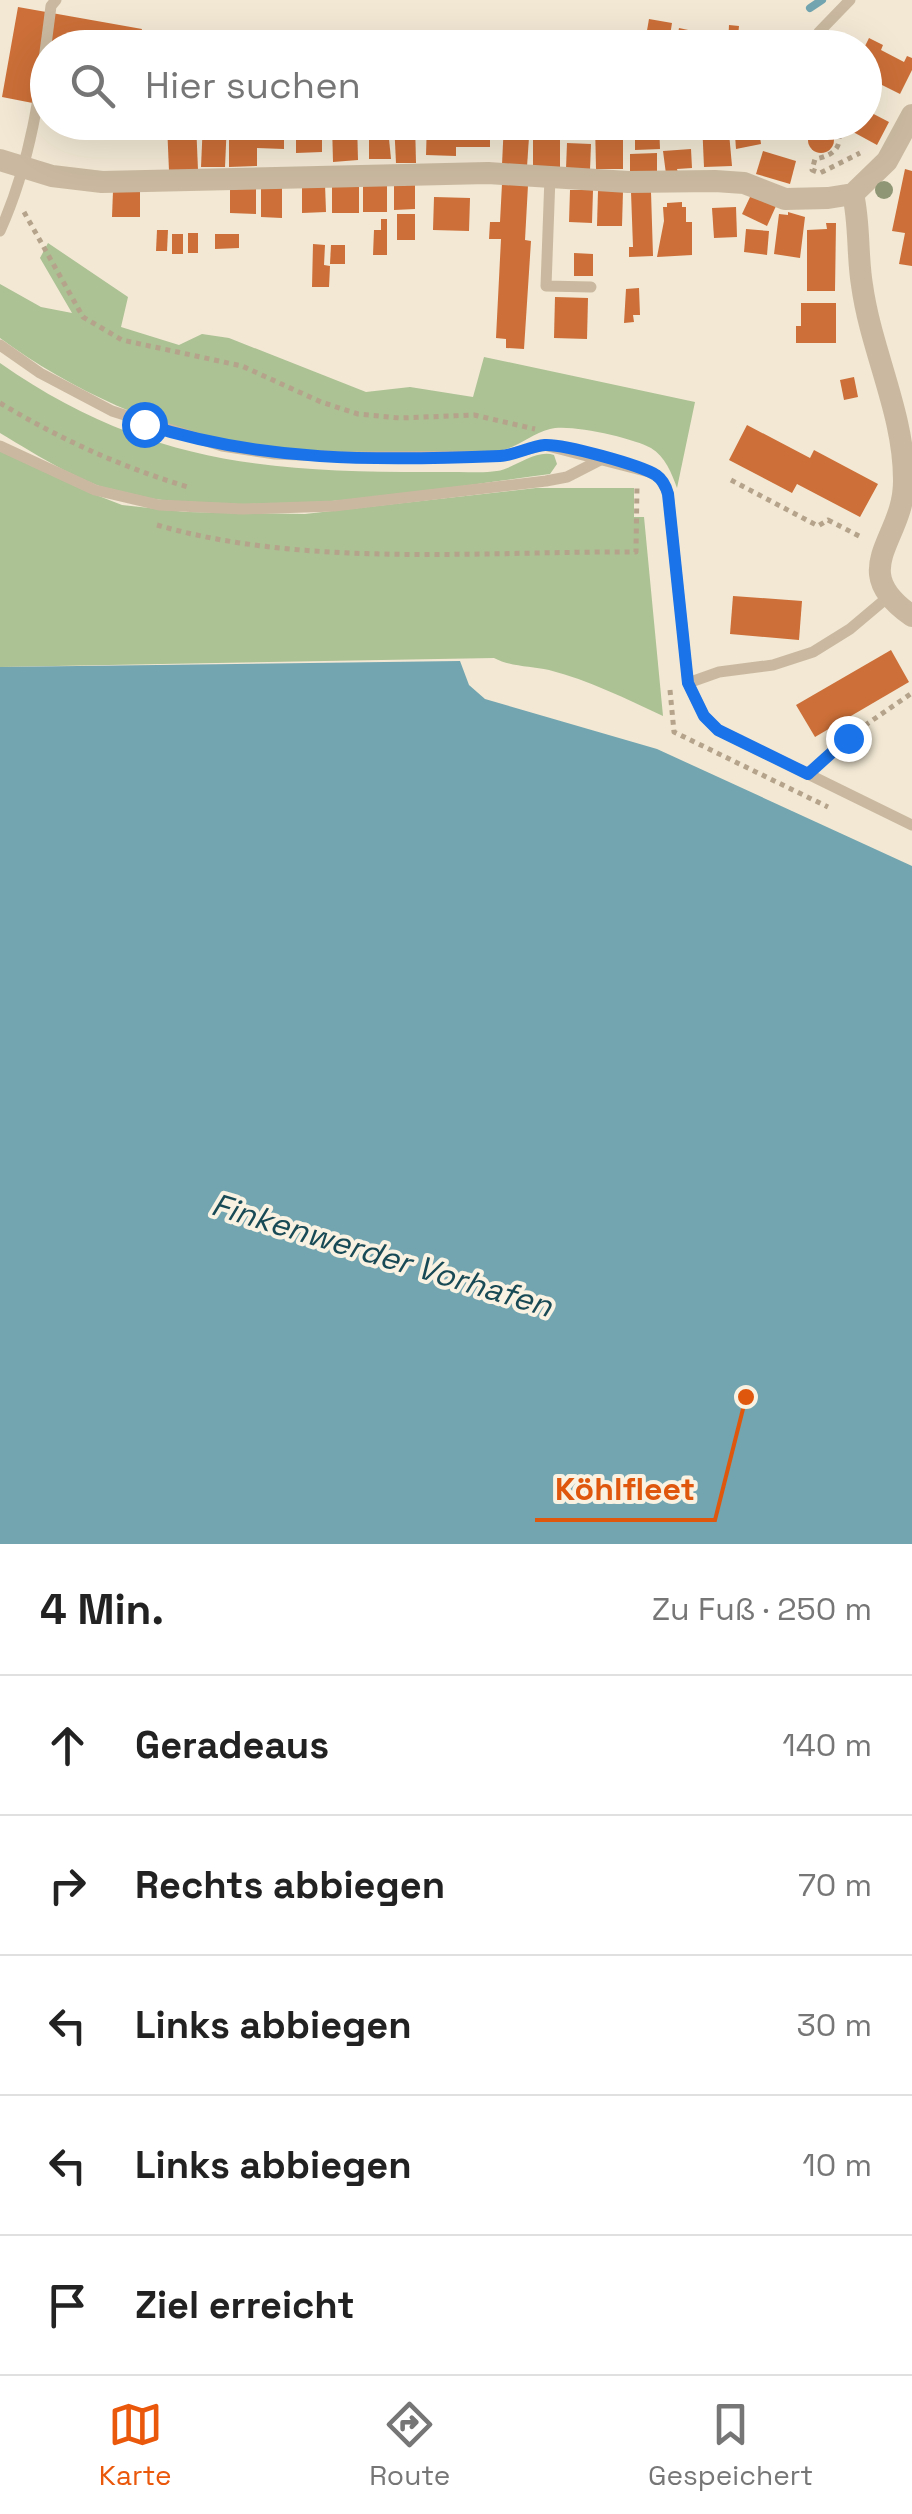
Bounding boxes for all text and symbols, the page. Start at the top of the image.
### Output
search box [30,30,882,140]
icon: search [65,58,120,113]
text: Hier suchen [145,61,361,109]
route start [122,402,168,448]
route end [826,716,872,762]
water label: Finkenwerder Vorhafen [207,1184,558,1326]
callout: Köhlfleet [535,1458,715,1520]
text: Köhlfleet [555,1469,695,1509]
text: 4 Min. [40,1583,164,1636]
text: Zu Fuß · 250 m [652,1589,872,1629]
icon: ahead [40,1718,95,1773]
text: Geradeaus [135,1721,329,1769]
text: 140 m [782,1725,872,1765]
icon: right [40,1858,95,1913]
text: Rechts abbiegen [135,1861,445,1909]
text: 70 m [798,1865,872,1905]
icon: left [40,1998,95,2053]
text: Links abbiegen [135,2001,412,2049]
text: 30 m [796,2005,872,2045]
icon: left [40,2138,95,2193]
text: Links abbiegen [135,2141,412,2189]
text: 10 m [802,2145,872,2185]
icon: arrive [40,2278,95,2333]
text: Ziel erreicht [135,2281,355,2329]
tab: Karte [99,2397,172,2493]
tab: Route [369,2397,450,2493]
tab: Gespeichert [648,2397,813,2493]

